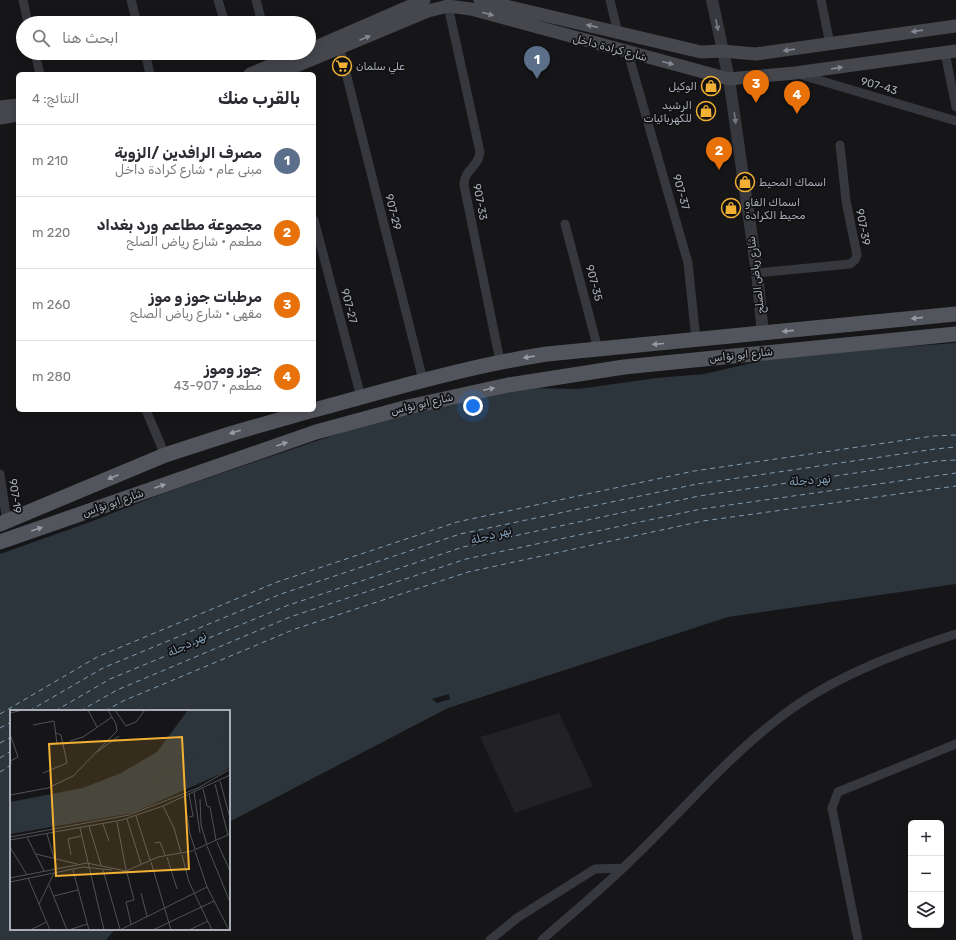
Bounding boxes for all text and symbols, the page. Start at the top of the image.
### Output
one-way arrow [483,11,495,17]
search box [16,16,316,60]
one-way arrow [714,19,720,32]
one-way arrow [586,23,598,29]
icon: search [30,27,52,49]
one-way arrow [911,28,923,34]
text: ابحث هنا [62,29,119,47]
street label: شارع كرادة داخل [571,32,649,66]
one-way arrow [360,35,371,41]
pin: 1 [524,46,550,79]
one-way arrow [783,46,795,53]
supermarket icon: علي سلمان [331,55,353,77]
place label: علي سلمان [356,60,405,75]
one-way arrow [661,61,674,67]
one-way arrow [831,65,843,71]
pin: 3 [743,70,769,103]
shop icon: الوكيل [700,75,722,97]
street label: 907-43 [859,75,899,98]
place label: الوكيل [668,80,697,94]
pin: 4 [784,81,810,114]
text: بالقرب منك [218,88,300,108]
text: النتائج: 4 [32,91,79,106]
place label: الرشيد للكهربائيات [643,99,692,125]
shop icon: الرشيد للكهربائيات [695,100,717,122]
one-way arrow [732,112,738,124]
pin: 2 [706,137,732,170]
text: مصرف الرافدين /الزوية [115,144,262,162]
text: 210 m [32,153,68,168]
text: 1 [284,153,290,168]
text: مبنى عام · شارع كرادة داخل [115,162,262,177]
shop icon: اسماك المحيط [734,171,756,193]
street label: 907-37 [670,173,692,211]
place label: اسماك المحيط [759,176,826,189]
street label: 907-33 [470,183,490,222]
street label: 907-29 [382,193,404,231]
place label: اسماك الفاو محيط الكرادة [745,196,805,222]
shop icon: اسماك الفاو محيط الكرادة [720,197,742,219]
street label: 907-39 [853,208,873,246]
text: مجموعة مطاعم ورد بغداد [97,216,262,234]
text: 220 m [32,225,70,240]
text: 2 [283,225,291,240]
text: مطعم · شارع رياض الصلح [126,234,262,249]
street label: شارع رياض الصلح [745,235,769,315]
street label: 907-35 [583,263,605,303]
street label: 907-27 [338,287,360,325]
text: مرطبات جوز و موز [149,288,262,306]
text: 260 m [32,297,70,312]
text: 3 [283,297,291,312]
text: مقهى · شارع رياض الصلح [130,306,262,321]
one-way arrow [911,315,923,321]
one-way arrow [782,328,794,334]
one-way arrow [652,340,665,347]
street label: شارع ابو نؤاس [708,345,774,367]
one-way arrow [523,354,535,360]
text: جوز وموز [204,360,262,378]
text: 280 m [32,369,71,384]
text: 4 [283,369,291,384]
text: مطعم · 907-43 [174,378,262,393]
one-way arrow [483,385,495,391]
street label: شارع ابو نؤاس [389,390,455,419]
your location [463,396,483,416]
one-way arrow [229,429,241,435]
one-way arrow [277,440,289,446]
water label: نهر دجلة [788,471,832,490]
one-way arrow [106,474,118,480]
street label: 907-19 [6,478,24,514]
one-way arrow [154,483,166,489]
street label: شارع ابو نؤاس [81,486,146,521]
water label: نهر دجلة [469,523,513,548]
one-way arrow [31,526,43,532]
water label: نهر دجلة [165,628,209,661]
inset map [10,710,230,930]
map controls [908,820,944,928]
button: + [908,820,944,856]
button: − [908,856,944,892]
button: layers [908,892,944,928]

